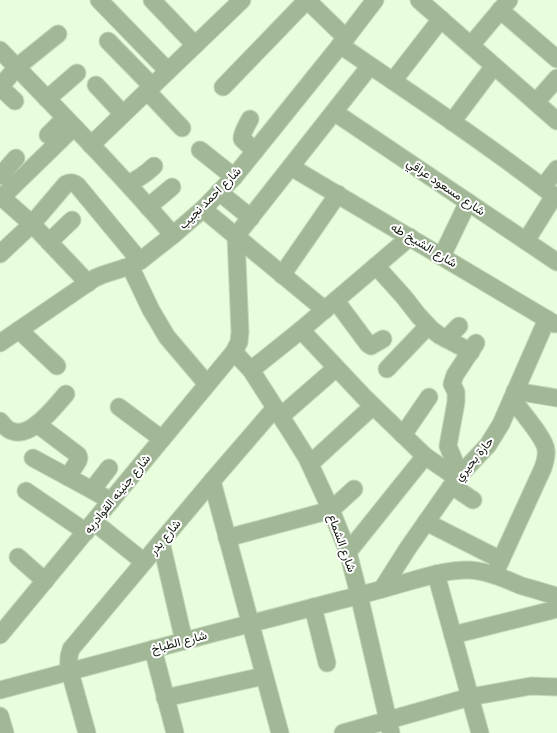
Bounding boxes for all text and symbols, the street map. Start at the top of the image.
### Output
street label: شارع مسعود عراقي [403,156,488,221]
street label: شارع احمد نجيب [176,164,245,233]
street label: شارع الشيخ طه [387,220,460,272]
street label: حارة بحيري [452,434,499,486]
street label: شارع جنينه القوادريه [81,452,155,538]
street label: شارع الشماع [323,512,359,575]
street label: شارع بدر [146,517,185,559]
street label: شارع الطباخ [150,628,209,658]

